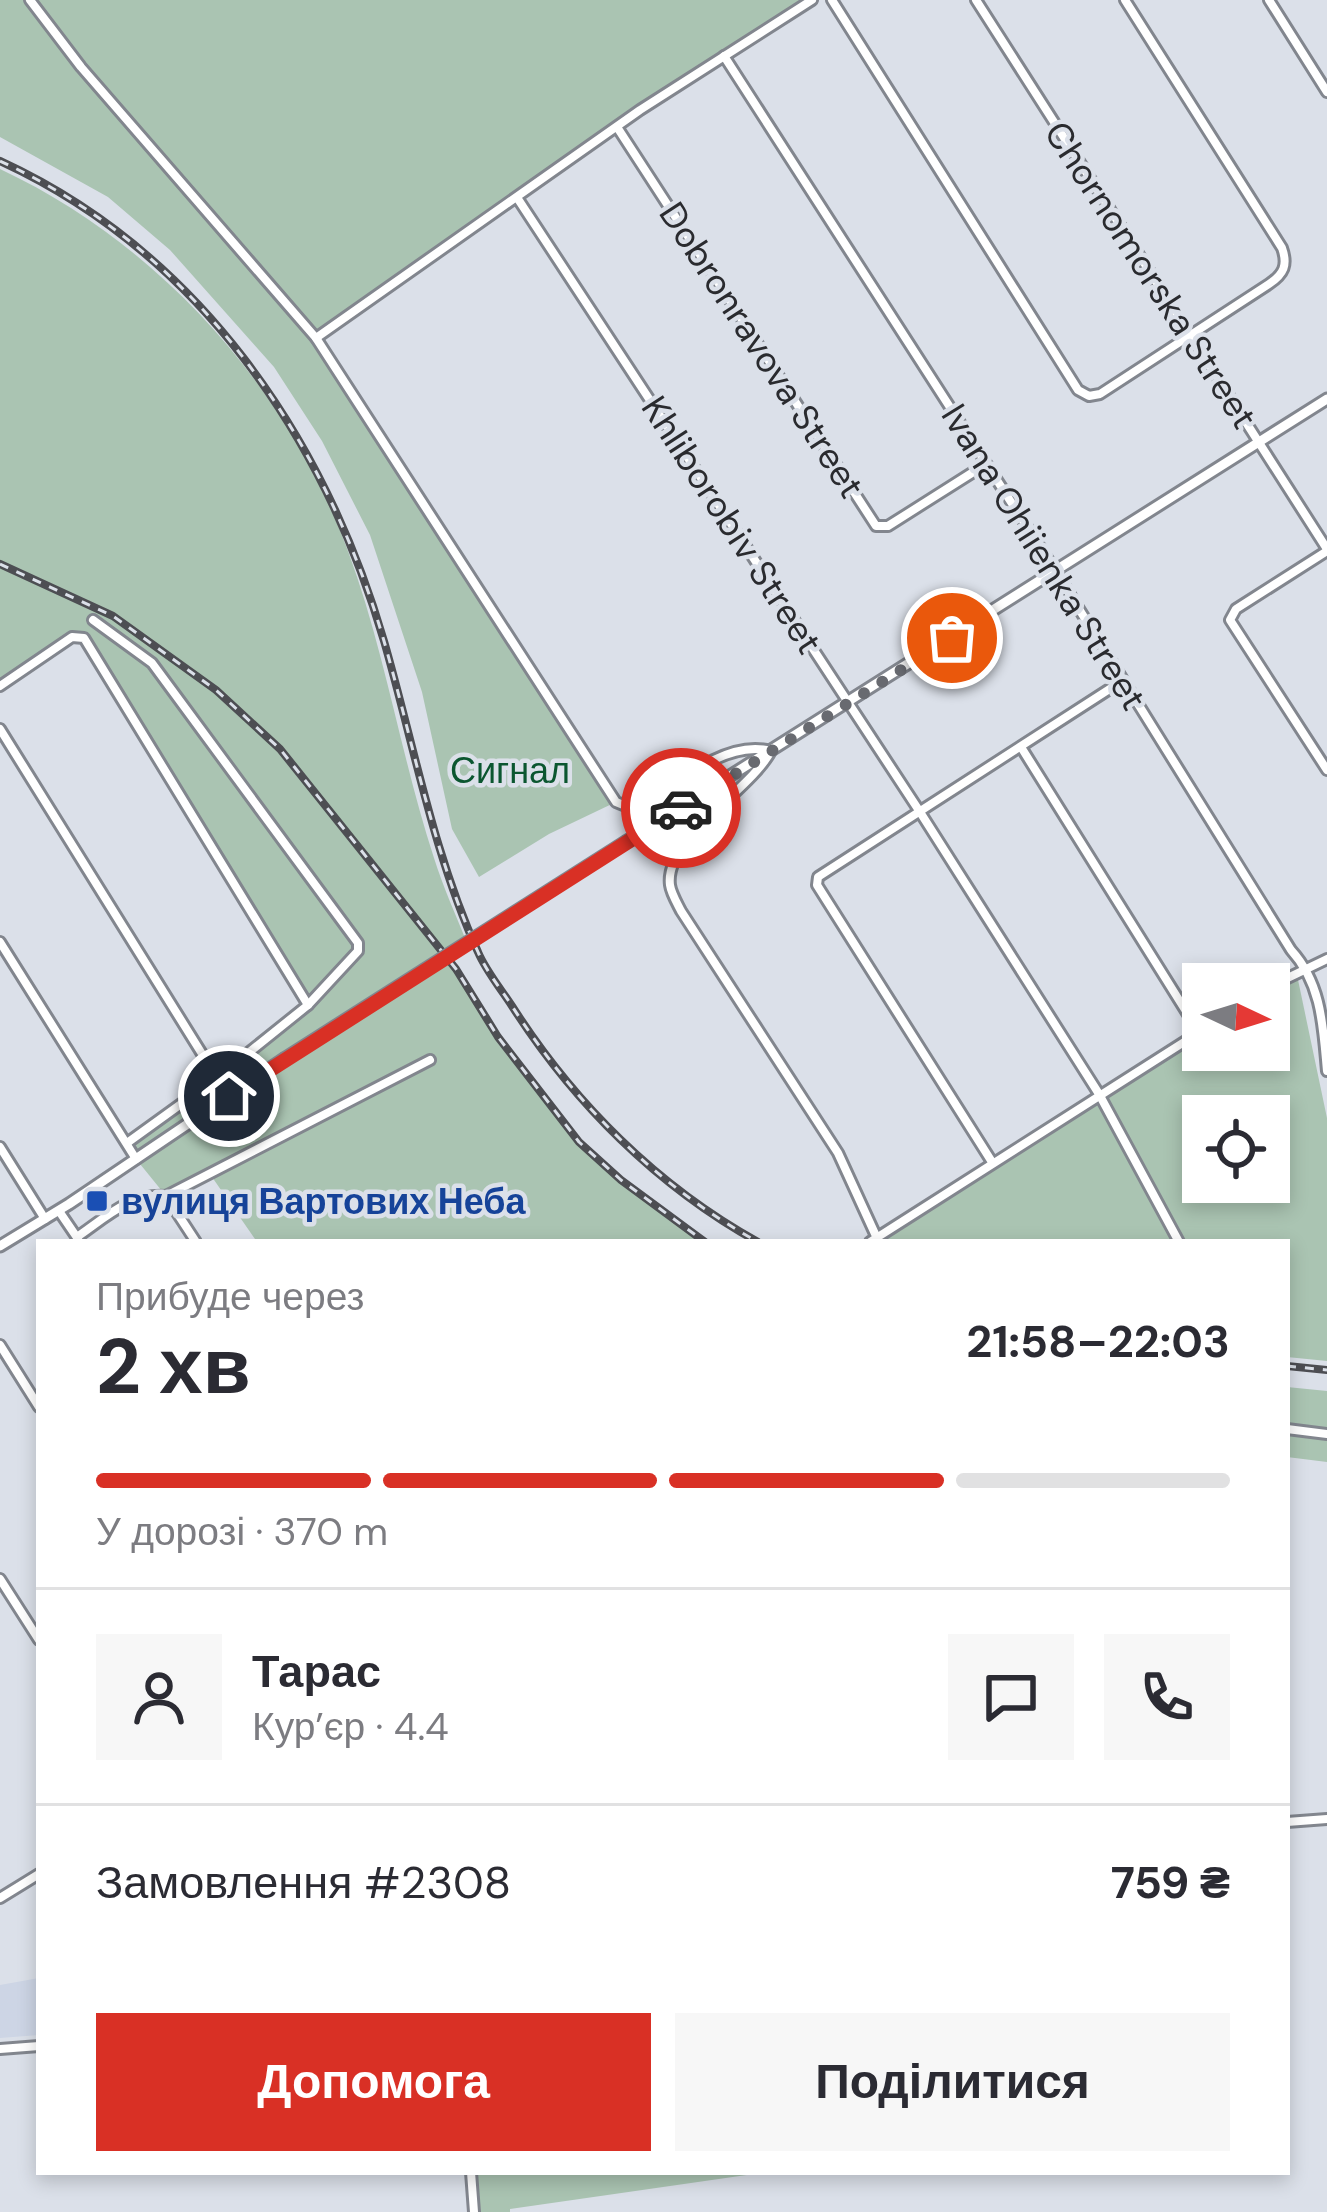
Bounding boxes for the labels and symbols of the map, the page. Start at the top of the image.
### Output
street label: Chornomorska Street [1034,112,1268,438]
street label: Dobronravova Street [649,193,875,507]
street label: Khliborobiv Street [631,387,833,663]
street label: Ivana Ohiienka Street [931,395,1157,719]
pin [901,587,1003,689]
park label: Сигнал [450,747,570,794]
courier [621,748,741,868]
north arrow [1182,963,1290,1071]
pin [178,1045,280,1147]
place label: вулиця Вартових Неба [121,1178,527,1225]
marker: вулиця Вартових Неба [84,1188,110,1214]

